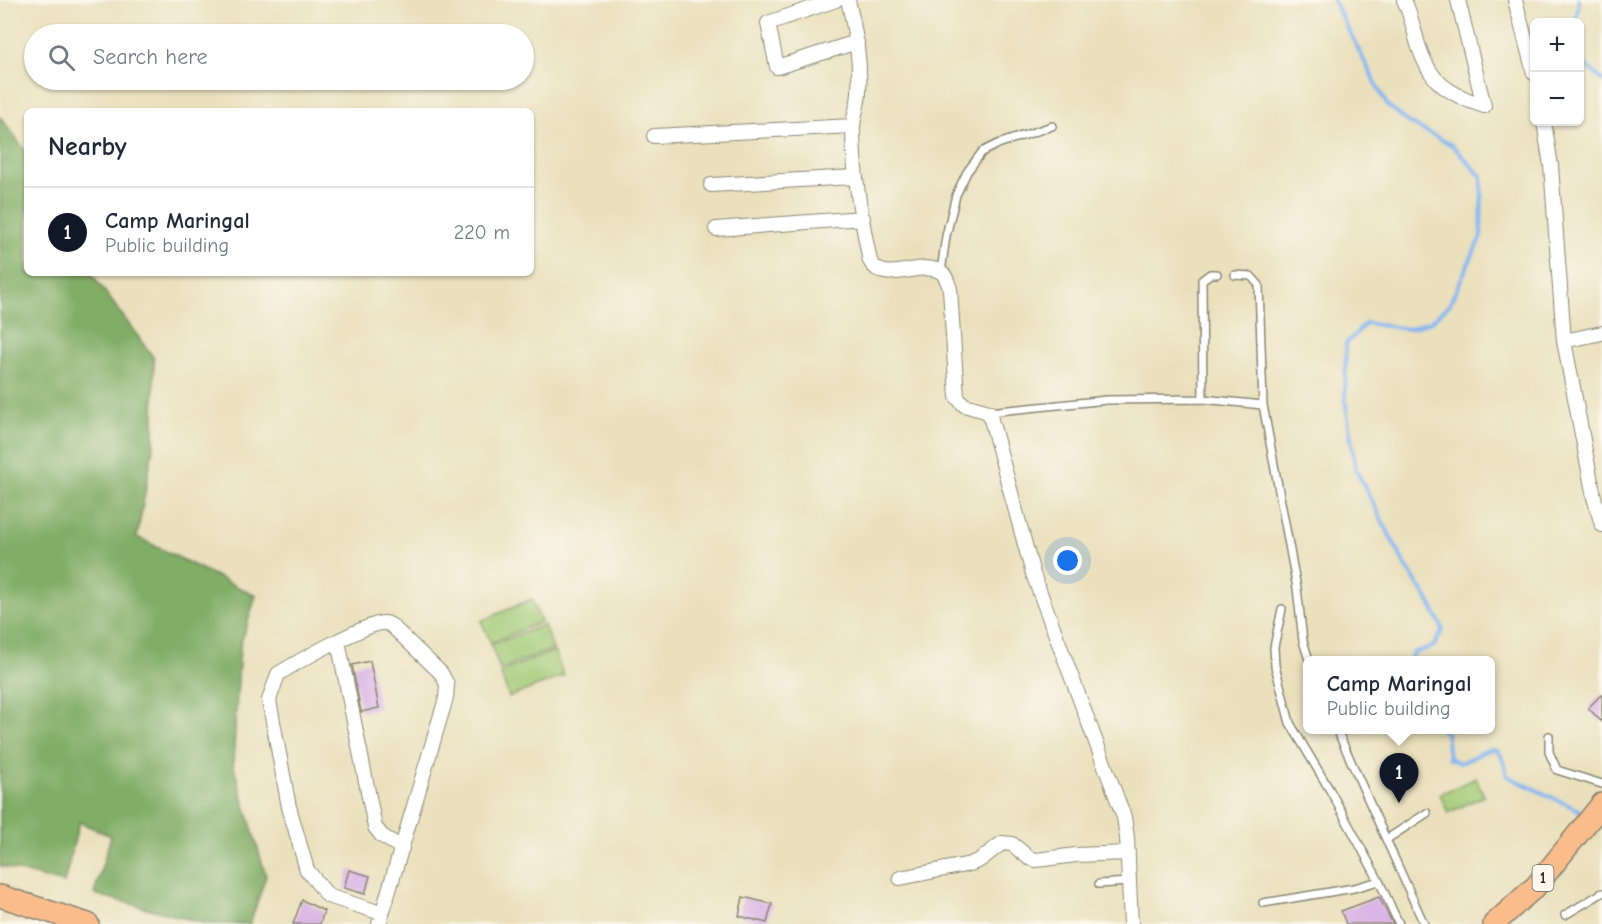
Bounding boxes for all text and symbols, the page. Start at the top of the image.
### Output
map controls [1530,18,1584,126]
button: + [1530,18,1584,72]
search box [24,24,534,90]
icon: search [45,41,78,74]
text: Search here [93,44,208,70]
button: − [1530,72,1584,126]
text: Nearby [48,132,127,162]
text: Camp Maringal [105,208,250,234]
text: 1 [64,221,71,244]
text: 220 m [454,221,510,244]
text: Public building [105,234,229,257]
your location [1053,546,1082,575]
popup [1303,656,1495,734]
text: Camp Maringal [1327,671,1471,697]
text: Public building [1327,697,1451,720]
pin: 1 [1380,754,1418,803]
road number: 1 [1532,865,1554,891]

